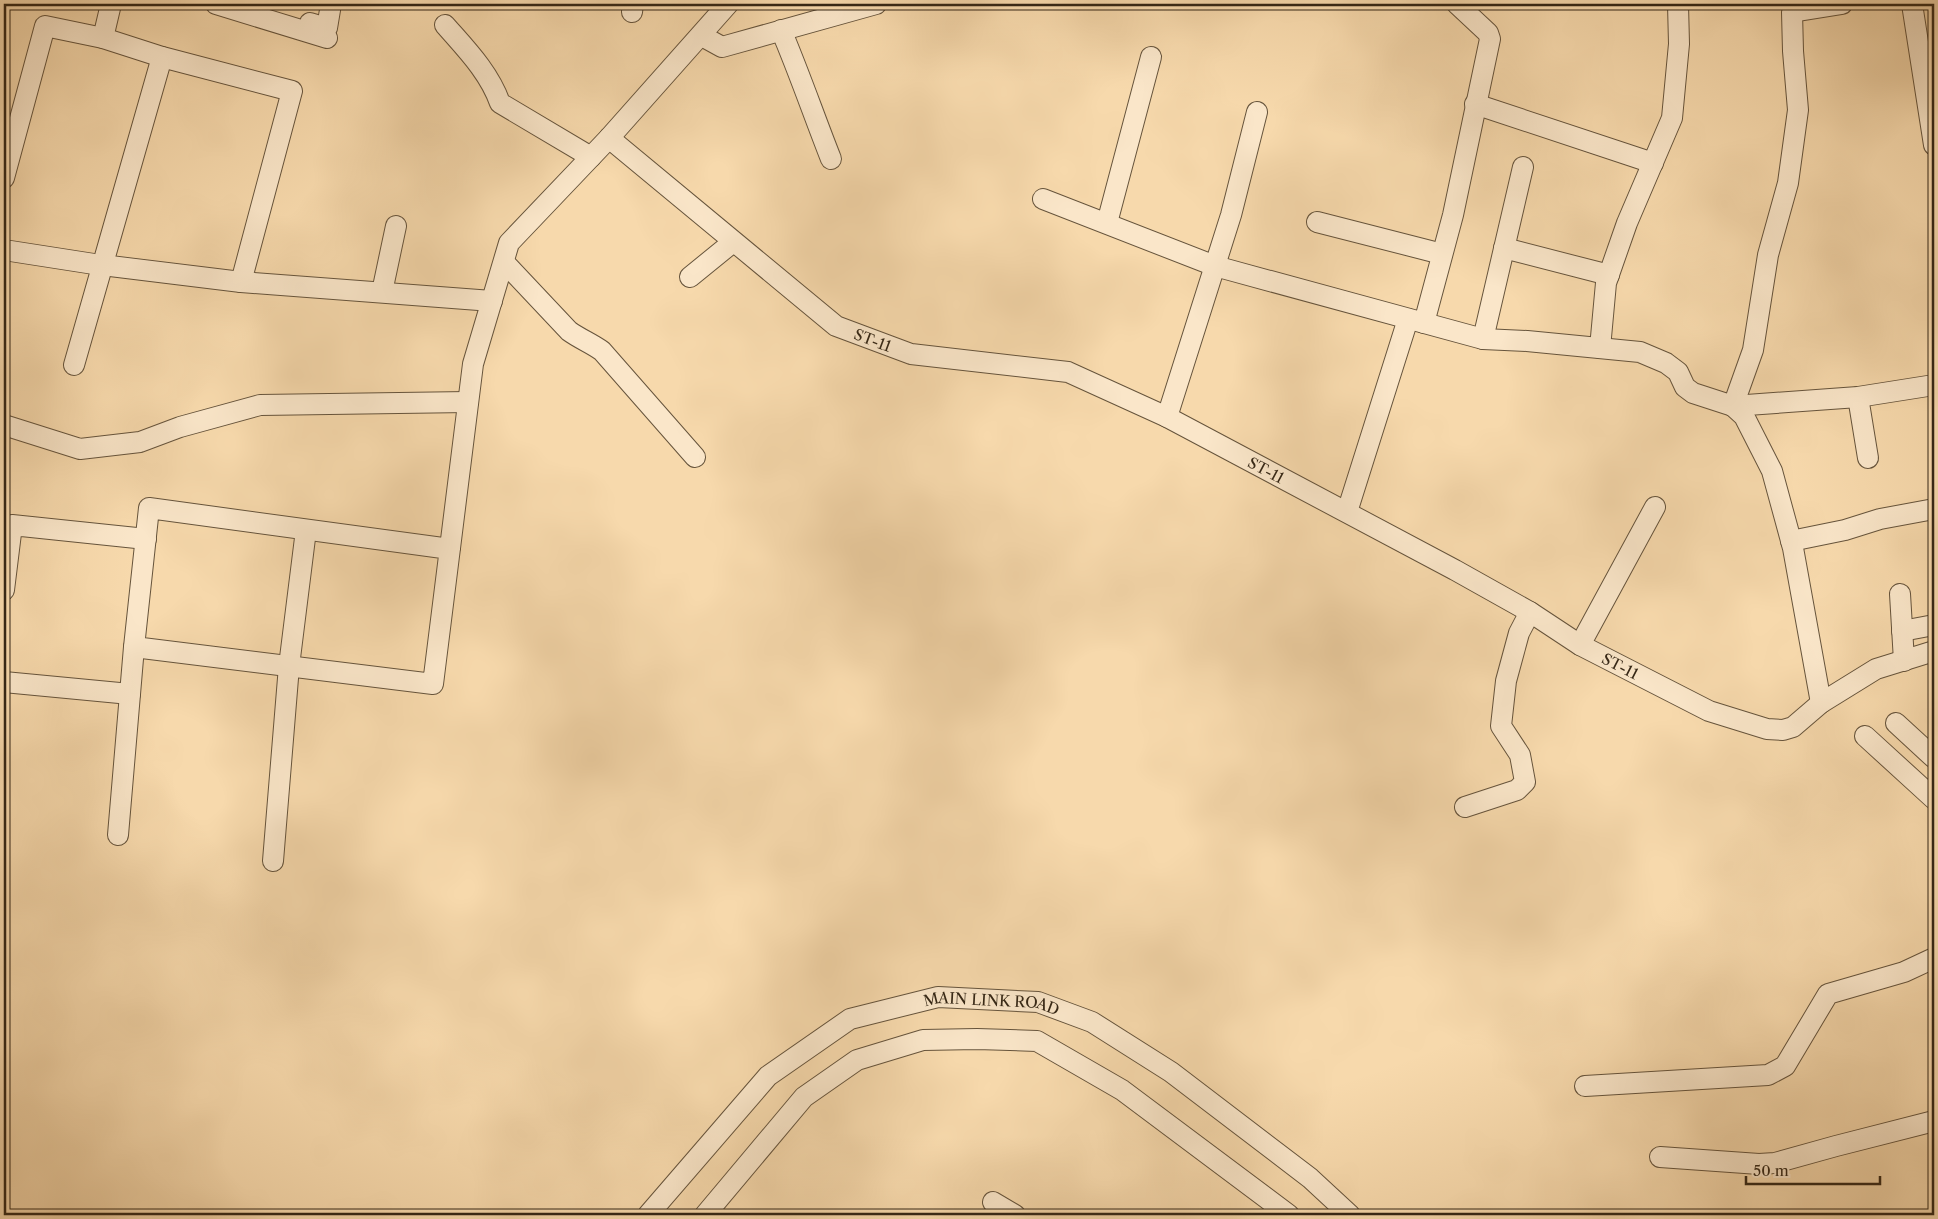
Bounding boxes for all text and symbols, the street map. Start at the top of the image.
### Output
street label: ST-11 [851,324,895,356]
street label: ST-11 [1245,452,1288,487]
street label: ST-11 [1599,648,1643,683]
street label: MAIN LINK ROAD [921,987,1062,1019]
scale bar [1746,1154,1879,1186]
text: 50 m [1753,1161,1789,1180]

